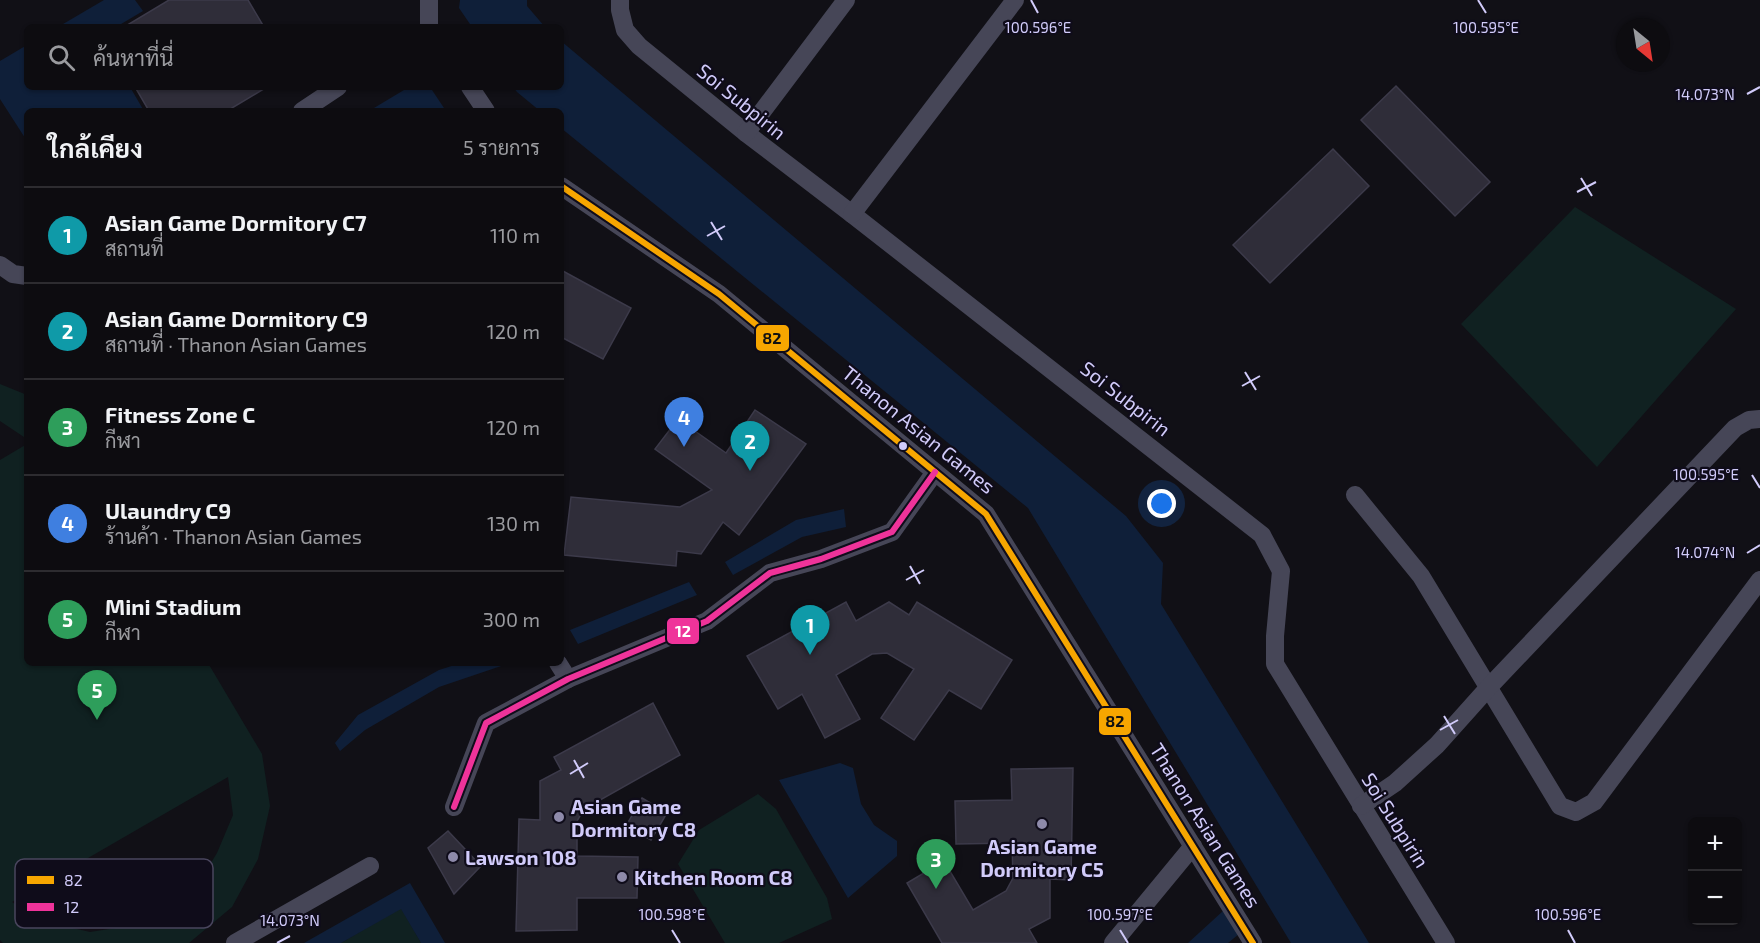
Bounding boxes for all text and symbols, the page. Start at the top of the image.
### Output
text: 100.596°E [1005,18,1071,36]
text: 100.595°E [1453,18,1519,36]
north arrow [1616,18,1670,72]
search box [24,24,564,90]
icon: search [45,41,78,74]
text: ค้นหาที่นี่ [93,44,173,70]
street label: Soi Subpirin [693,58,791,144]
text: 14.073°N [1675,85,1735,103]
text: ใกล้เคียง [48,132,143,163]
text: 5 รายการ [463,135,540,159]
text: Asian Game Dormitory C7 [105,209,367,235]
text: 1 [63,223,72,247]
text: 110 m [490,223,540,247]
text: สถานที่ [105,236,164,260]
text: Asian Game Dormitory C9 [105,305,368,331]
text: 2 [62,319,73,343]
text: 120 m [487,319,540,343]
line badge: 82 [755,324,790,352]
text: 82 [762,328,782,347]
text: สถานที่ · Thanon Asian Games [105,332,367,356]
street label: Soi Subpirin [1076,356,1176,440]
street label: Thanon Asian Games [838,360,1000,498]
pin: 4 [664,398,704,447]
text: Fitness Zone C [105,401,255,427]
text: 3 [62,415,73,439]
text: 120 m [487,415,540,439]
pin: 2 [730,422,770,471]
text: กีฬา [105,428,141,452]
unlabelled marker [897,440,909,452]
text: 100.595°E [1673,465,1739,483]
your location [1147,489,1176,518]
text: Ulaundry C9 [105,497,231,523]
text: 4 [61,511,74,535]
text: 130 m [487,511,540,535]
text: ร้านค้า · Thanon Asian Games [105,524,362,548]
text: 14.074°N [1675,543,1735,561]
text: Mini Stadium [105,593,241,619]
pin: 1 [790,606,830,655]
text: 5 [62,607,73,631]
text: 300 m [483,607,540,631]
line badge: 12 [666,617,700,645]
text: กีฬา [105,620,141,644]
text: 12 [675,621,691,640]
pin: 5 [78,670,116,720]
line badge: 82 [1098,707,1132,736]
text: 82 [1105,711,1125,730]
street label: Thanon Asian Games [1146,738,1266,912]
street label: Soi Subpirin [1357,768,1435,872]
place label: Asian Game Dormitory C8 [571,794,696,842]
marker: Asian Game Dormitory C8 [552,810,566,824]
marker: Asian Game Dormitory C5 [1035,817,1049,831]
map controls [1688,817,1742,925]
button: + [1688,817,1742,871]
place label: Asian Game Dormitory C5 [980,834,1104,882]
pin: 3 [916,840,956,889]
place label: Lawson 108 [465,845,577,869]
marker: Lawson 108 [446,850,460,864]
legend [15,859,213,928]
place label: Kitchen Room C8 [634,865,793,889]
text: 82 [64,870,83,889]
marker: Kitchen Room C8 [615,870,629,884]
button: − [1688,871,1742,925]
text: 12 [64,897,79,916]
text: 100.598°E [638,905,706,923]
text: 100.597°E [1087,905,1153,923]
text: 100.596°E [1535,905,1601,923]
text: 14.073°N [260,911,320,929]

